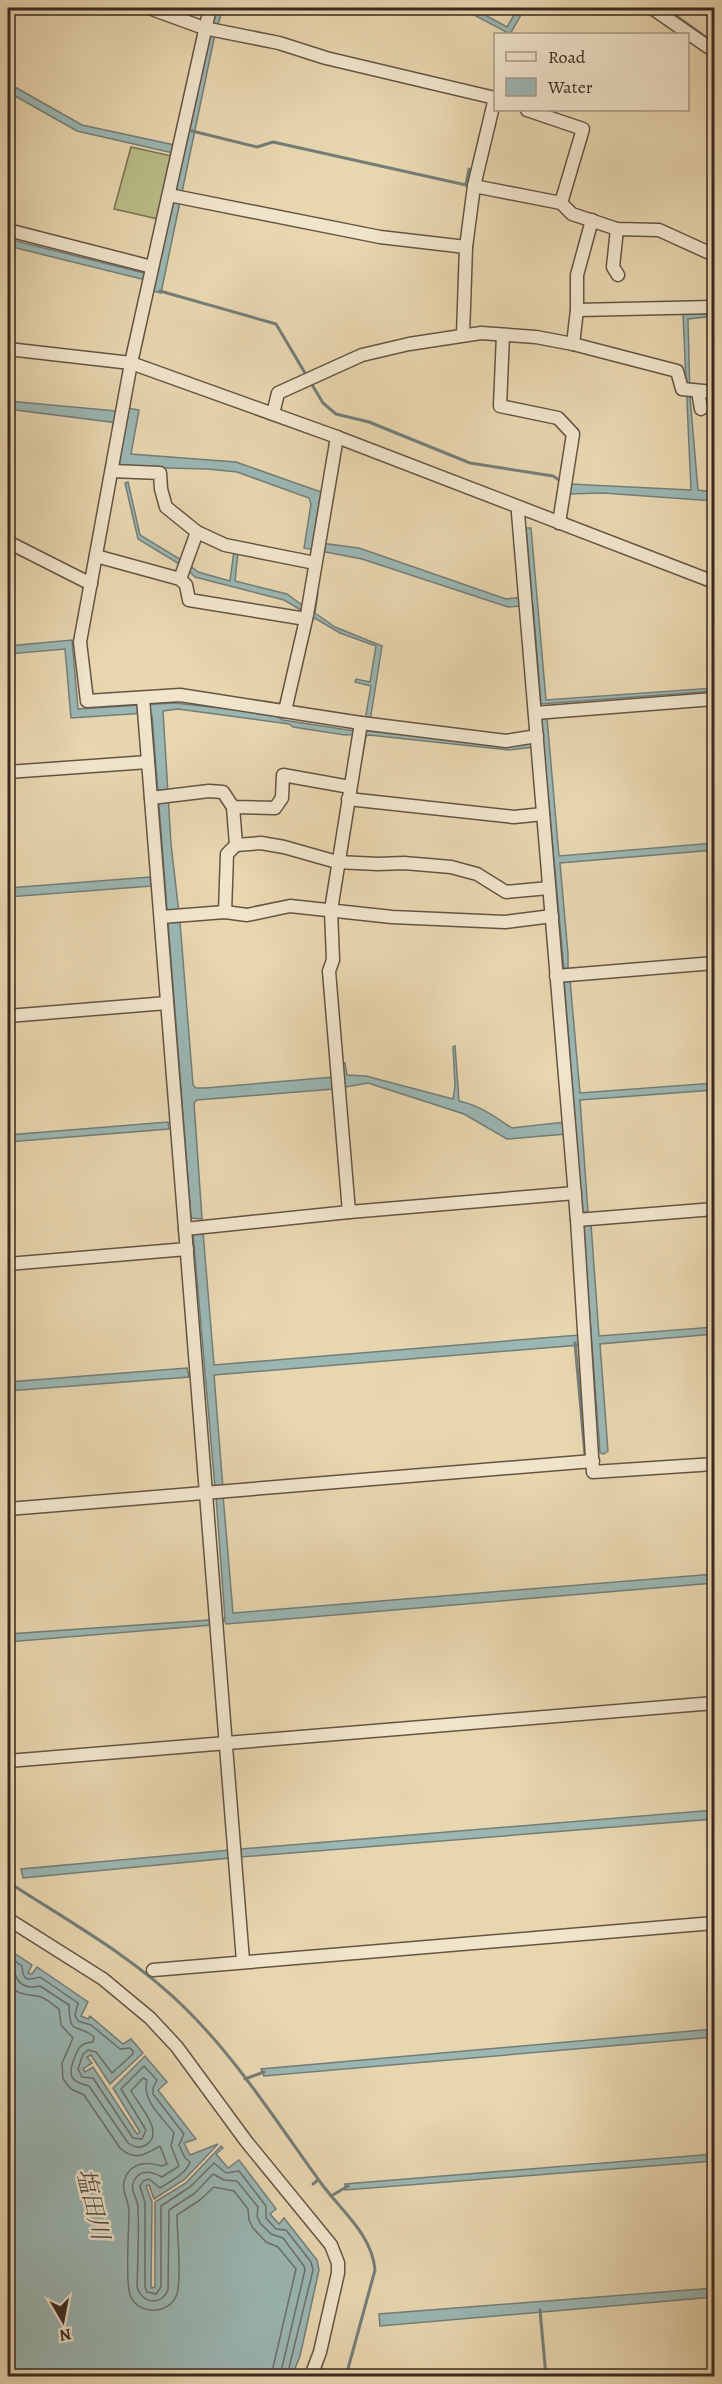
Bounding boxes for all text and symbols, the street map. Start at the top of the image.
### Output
legend [494,33,689,111]
text: Road [548,45,586,69]
text: Water [547,75,593,99]
water label: 塩田川 [69,2165,117,2246]
north arrow [33,2291,93,2351]
text: N [57,2323,73,2347]

